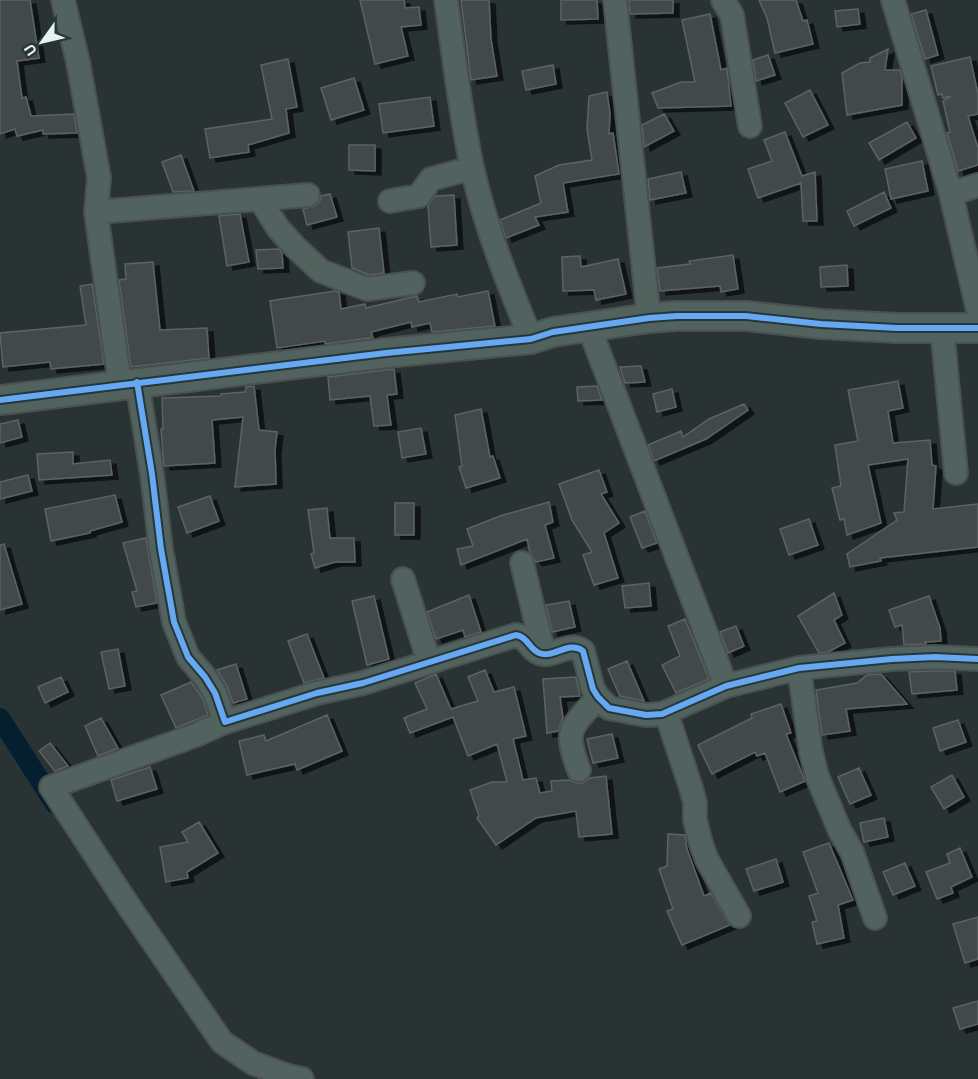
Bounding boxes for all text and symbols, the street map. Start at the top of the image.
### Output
north arrow [12,12,72,72]
text: U [21,41,40,59]

